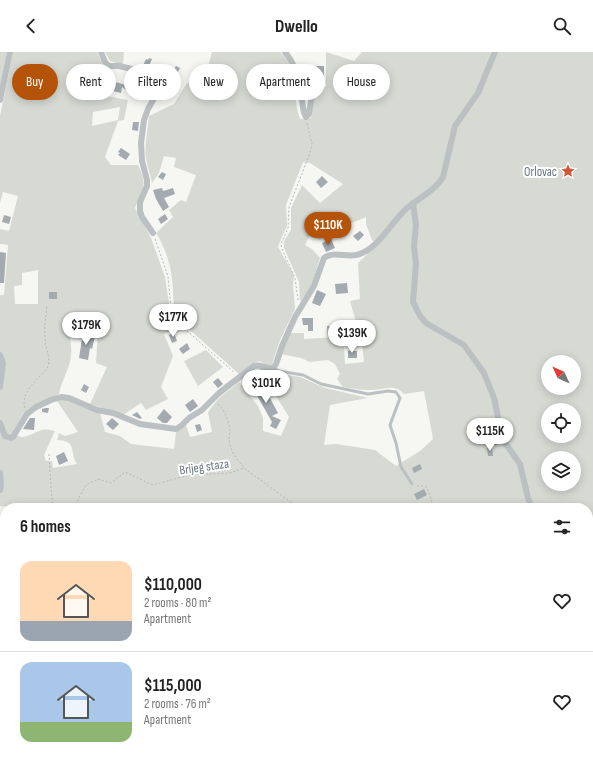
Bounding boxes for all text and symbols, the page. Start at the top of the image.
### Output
icon: back [20,15,42,37]
icon: search [551,15,573,37]
text: Dwello [275,16,318,37]
chip: Buy [12,64,58,100]
chip: Rent [66,64,116,100]
chip: Filters [124,64,181,100]
chip: New [189,64,238,100]
chip: Apartment [246,64,325,100]
chip: House [333,64,390,100]
place icon: Orlovac [560,163,576,179]
place label: Orlovac [524,164,557,180]
pin: $110K [300,212,356,246]
text: $110K [313,217,343,233]
pin: $177K [145,304,201,338]
text: $177K [158,309,188,325]
pin: $179K [58,312,114,346]
text: $179K [71,317,101,333]
pin: $139K [324,320,380,354]
text: $139K [337,325,367,341]
north arrow [541,355,581,395]
map controls [541,355,581,491]
pin: $101K [238,370,294,404]
text: $101K [251,375,281,391]
button: locate [541,403,581,443]
pin: $115K [462,418,518,452]
text: $115K [476,423,505,439]
button: layers [541,451,581,491]
street label: Brijeg staza [178,456,230,478]
icon: filters [551,516,573,538]
text: 6 homes [20,517,71,537]
text: $110,000 [144,575,202,595]
icon: home [52,577,100,625]
icon: heart [551,590,573,612]
text: 2 rooms · 80 m² [144,595,211,611]
text: Apartment [144,611,191,627]
text: $115,000 [144,676,202,696]
icon: home [52,678,100,726]
icon: heart [551,691,573,713]
text: 2 rooms · 76 m² [144,696,211,712]
text: Apartment [144,712,191,728]

